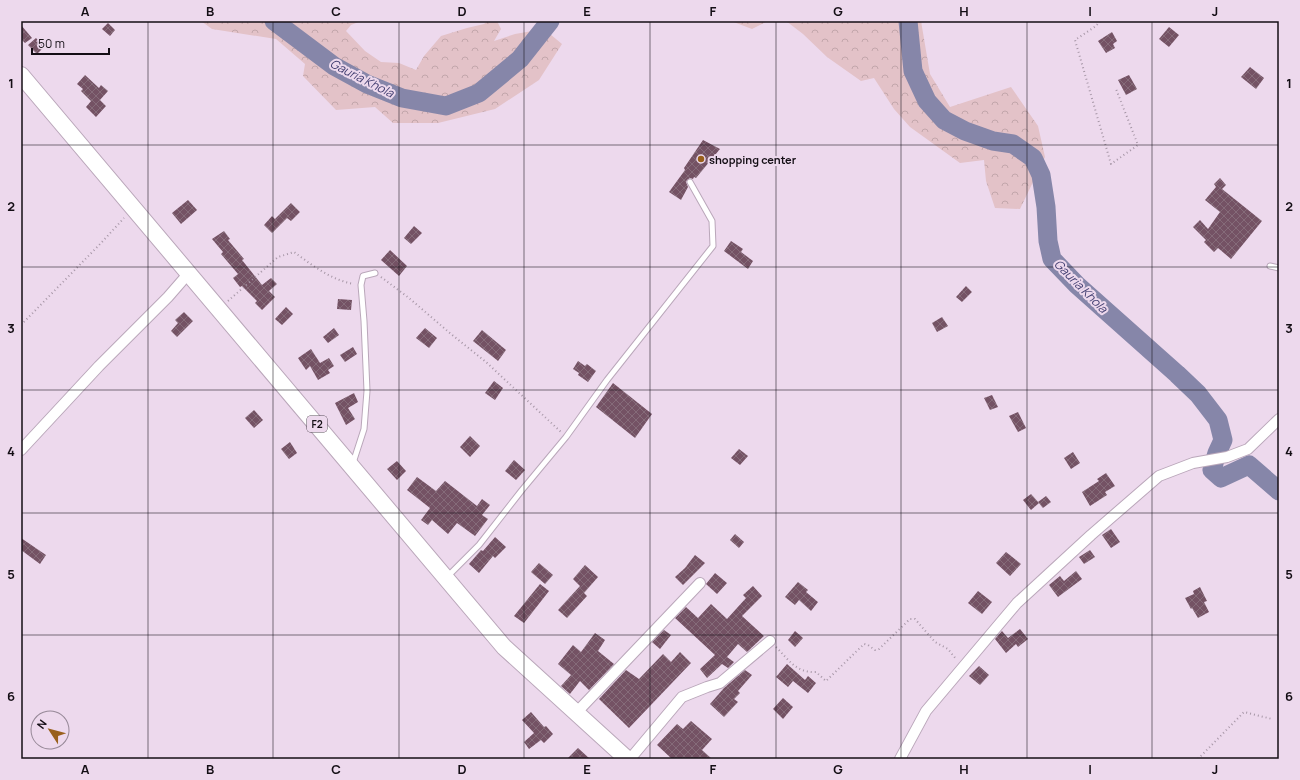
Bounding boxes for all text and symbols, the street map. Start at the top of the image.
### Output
text: A [81,2,90,20]
text: B [206,2,214,20]
text: C [331,2,341,20]
text: D [457,2,467,20]
text: E [583,2,591,20]
text: F [710,2,717,20]
text: G [833,2,843,20]
text: H [959,2,969,20]
text: I [1088,2,1092,20]
text: J [1212,2,1218,20]
scale bar [32,30,109,56]
text: 50 m [38,35,65,52]
water label: Gauria Khola [327,55,398,102]
text: 1 [8,74,14,92]
text: 1 [1286,74,1292,92]
place label: shopping center [709,152,797,167]
marker: shopping center [696,154,706,164]
text: 2 [7,197,15,215]
text: 2 [1285,197,1293,215]
water label: Gauria Khola [1051,256,1112,317]
text: 3 [7,319,15,337]
text: 3 [1285,319,1293,337]
road number: F2 [307,416,327,432]
text: 4 [7,442,15,460]
text: 4 [1285,442,1293,460]
text: 5 [7,565,15,583]
text: 5 [1285,565,1293,583]
text: 6 [7,687,15,705]
text: 6 [1285,687,1293,705]
north arrow [30,710,70,750]
text: N [33,716,50,731]
text: A [81,760,90,778]
text: B [206,760,214,778]
text: C [331,760,341,778]
text: D [457,760,467,778]
text: E [583,760,591,778]
text: F [710,760,717,778]
text: G [833,760,843,778]
text: H [959,760,969,778]
text: I [1088,760,1092,778]
text: J [1212,760,1218,778]

